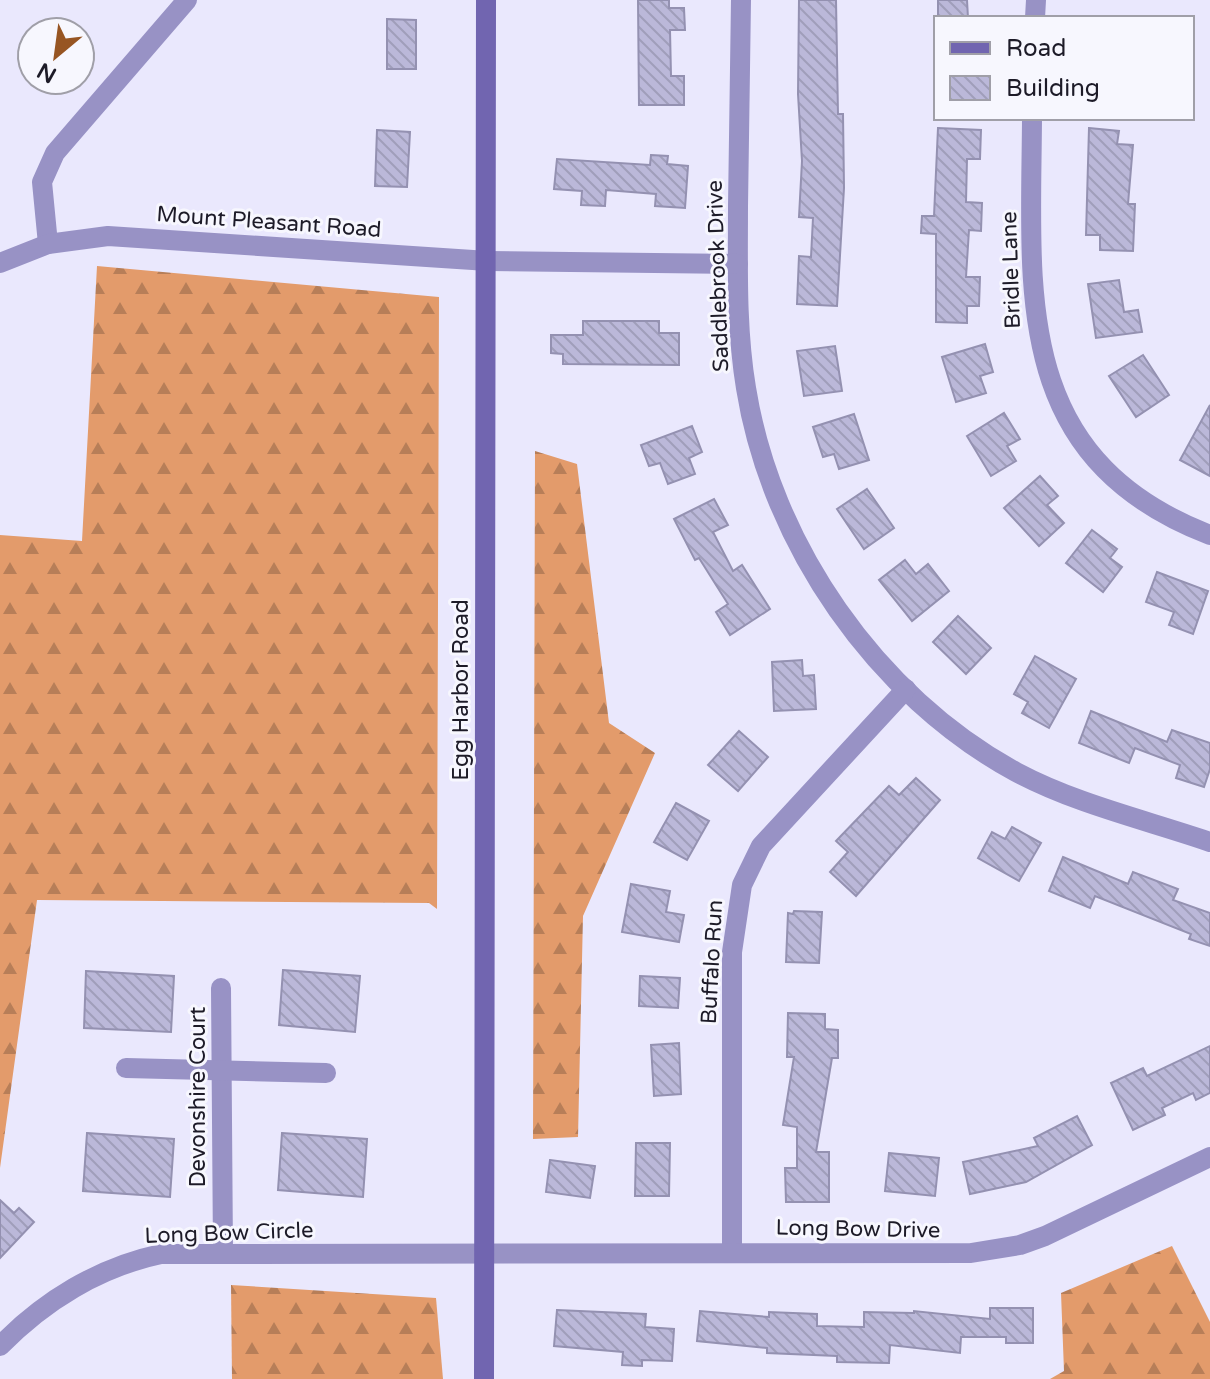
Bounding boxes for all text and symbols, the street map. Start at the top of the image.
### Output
north arrow [16,16,96,96]
legend [934,16,1194,120]
text: Road [1006,34,1066,63]
text: N [33,57,61,88]
text: Building [1006,74,1100,103]
street label: Saddlebrook Drive [702,179,734,373]
street label: Mount Pleasant Road [156,201,382,243]
street label: Bridle Lane [996,211,1026,329]
street label: Egg Harbor Road [448,599,474,781]
street label: Buffalo Run [696,899,728,1025]
street label: Devonshire Court [185,1007,211,1187]
street label: Long Bow Drive [775,1215,941,1243]
street label: Long Bow Circle [144,1217,314,1249]

